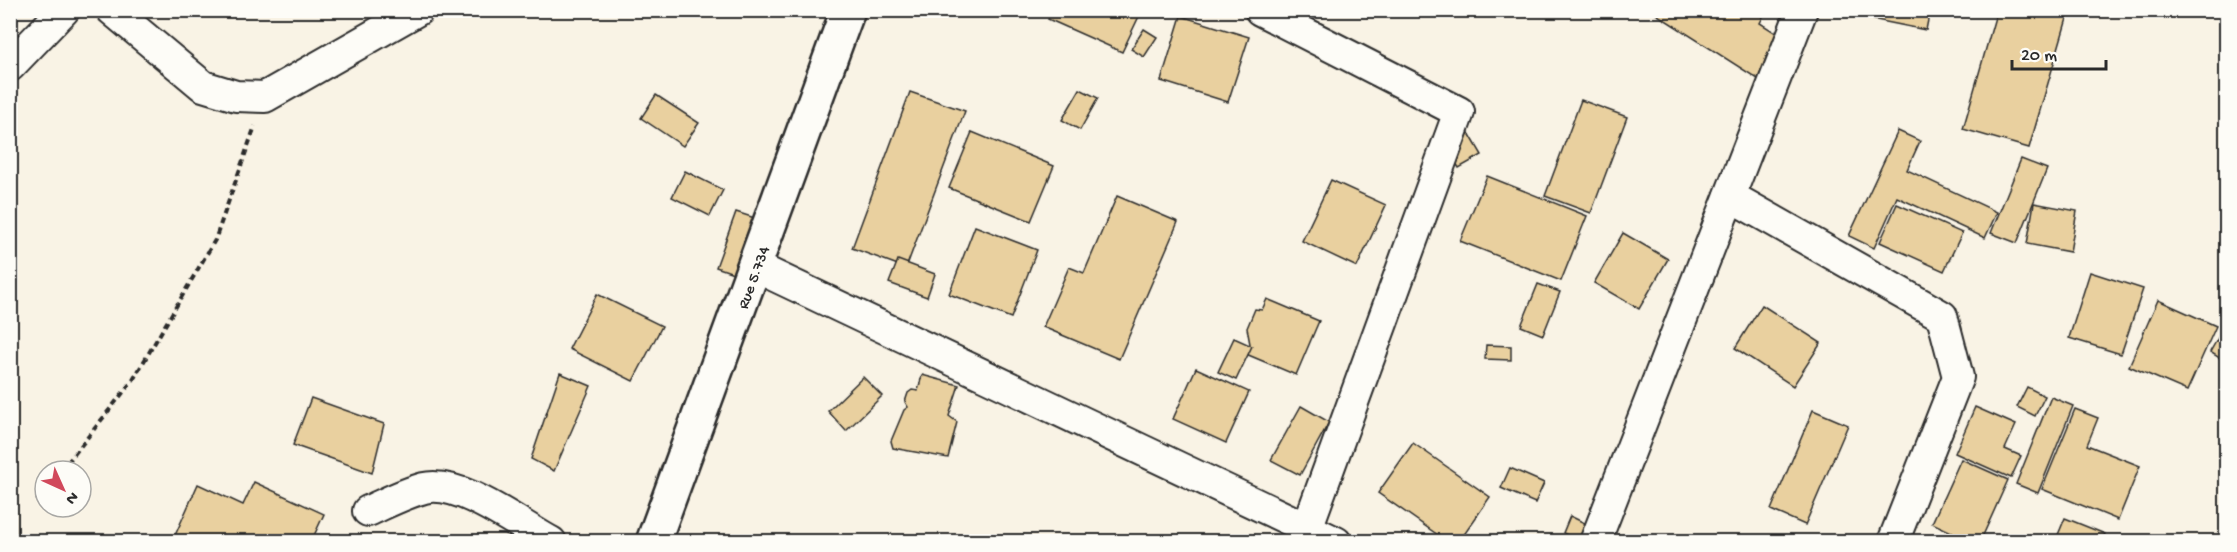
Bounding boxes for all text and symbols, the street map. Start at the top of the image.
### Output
scale bar [2012,33,2106,71]
text: 20 m [2021,46,2057,67]
street label: Rue 5.734 [735,244,776,312]
north arrow [33,459,93,519]
text: N [60,487,82,508]

